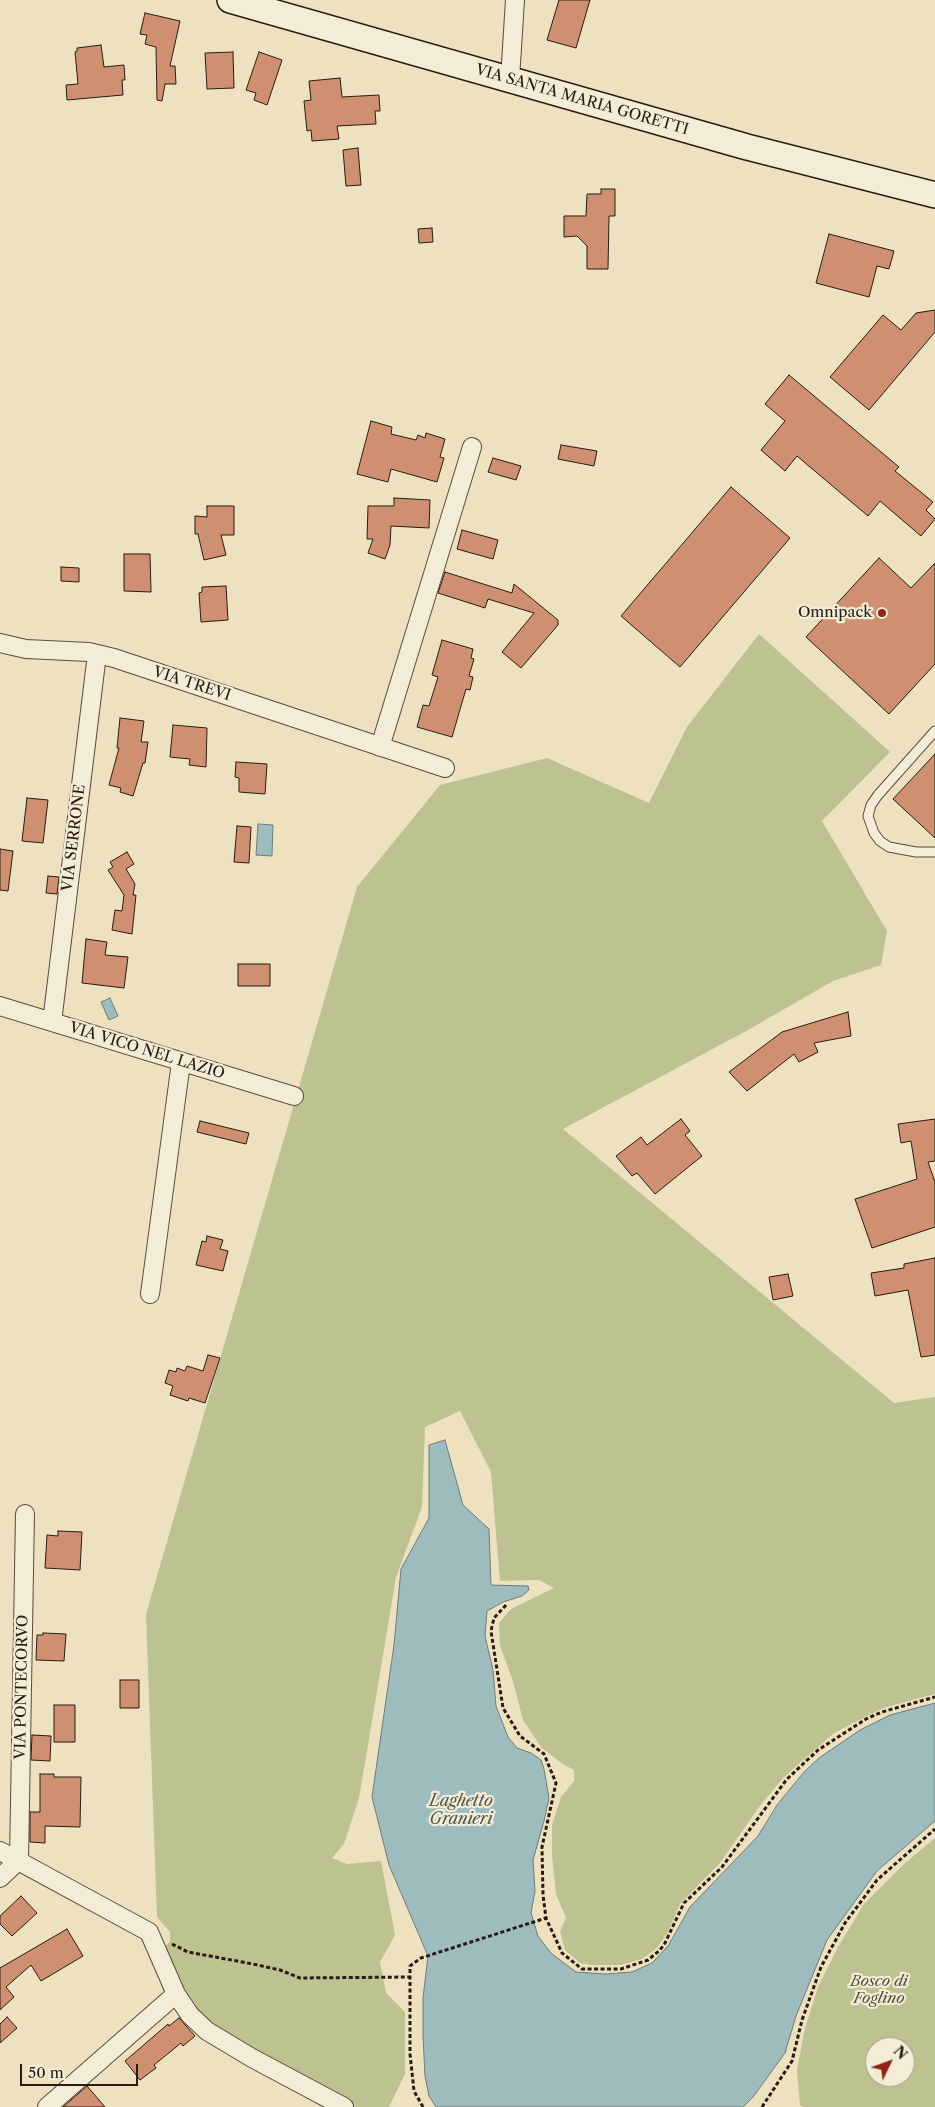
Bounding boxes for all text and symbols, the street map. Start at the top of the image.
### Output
street label: VIA SANTA MARIA GORETTI [473,61,691,139]
place label: Omnipack [798,604,872,622]
marker: Omnipack [876,607,888,619]
street label: VIA TREVI [151,663,233,705]
street label: VIA SERRONE [59,783,89,893]
street label: VIA VICO NEL LAZIO [67,1019,227,1083]
street label: VIA PONTECORVO [12,1614,32,1760]
water label: Laghetto Granieri [429,1791,493,1829]
park label: Bosco di Foglino [850,1973,908,2008]
north arrow [865,2037,915,2087]
text: N [890,2042,911,2063]
scale bar [22,2054,140,2086]
text: 50 m [28,2063,64,2082]

